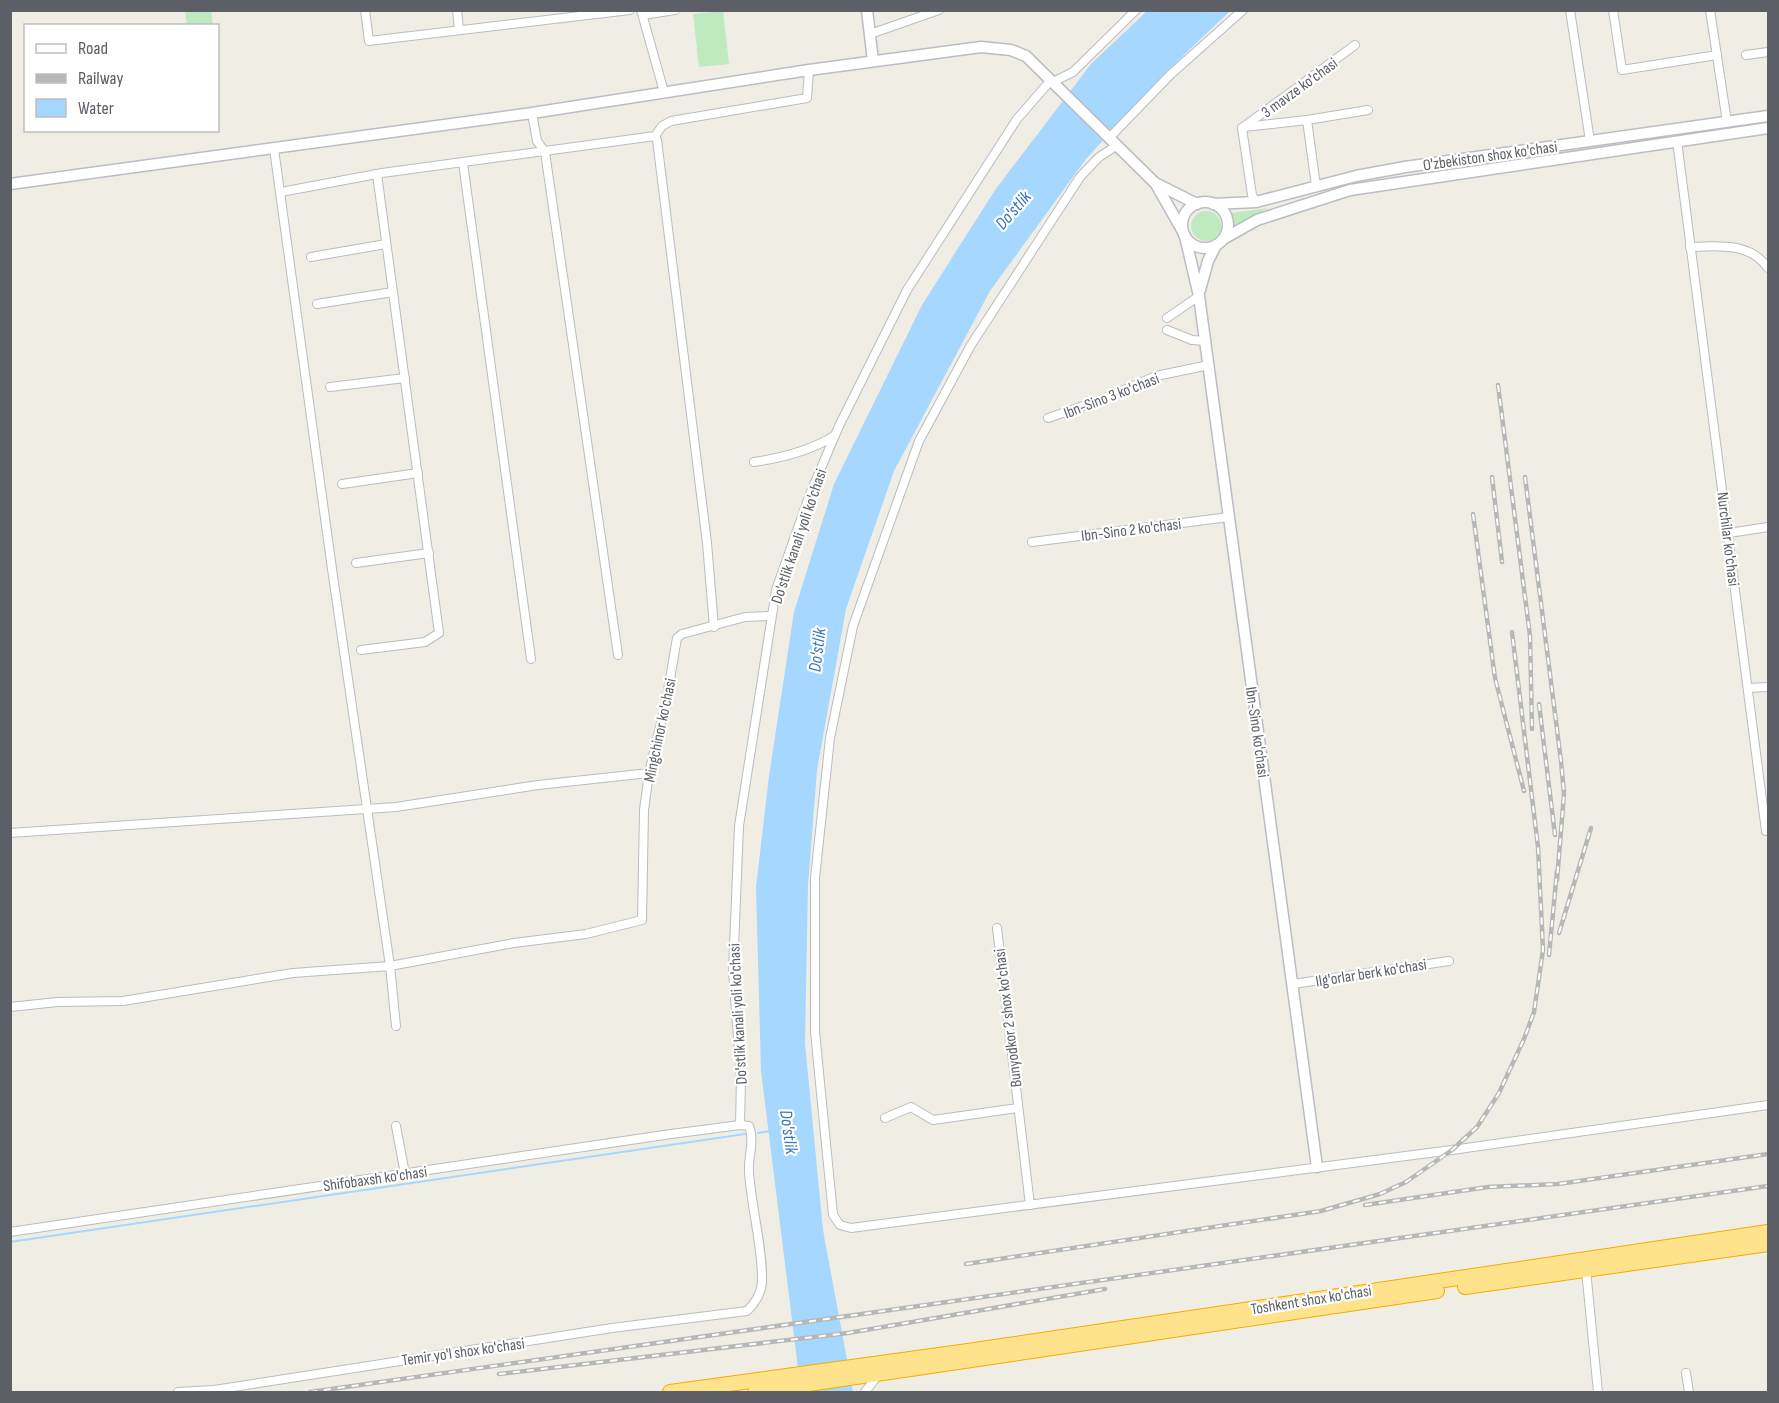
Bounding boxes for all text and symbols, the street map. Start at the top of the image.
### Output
legend [24,24,219,132]
text: Road [78,38,108,59]
street label: 3 mavze ko'chasi [1258,54,1342,122]
text: Railway [78,68,123,89]
text: Water [78,98,114,119]
street label: O'zbekiston shox ko'chasi [1422,138,1559,175]
water label: Do'stlik [991,186,1037,234]
street label: Ibn-Sino 3 ko'chasi [1061,369,1162,423]
street label: Do'stlik kanali yoli ko'chasi [767,467,831,606]
street label: Nurchilar ko'chasi [1712,491,1743,587]
street label: Ibn-Sino 2 ko'chasi [1080,515,1182,546]
water label: Do'stlik [804,626,831,673]
street label: Mingchinor ko'chasi [640,677,681,784]
street label: Ibn-Sino ko'chasi [1241,686,1272,779]
street label: Do'stlik kanali yoli ko'chasi [725,943,752,1085]
street label: Bunyodkor 2 shox ko'chasi [991,947,1026,1088]
street label: Ilg'orlar berk ko'chasi [1314,955,1428,992]
water label: Do'stlik [775,1109,802,1157]
street label: Shifobaxsh ko'chasi [322,1163,428,1196]
street label: Toshkent shox ko'chasi [1249,1282,1373,1319]
street label: Temir yo'l shox ko'chasi [401,1334,526,1371]

